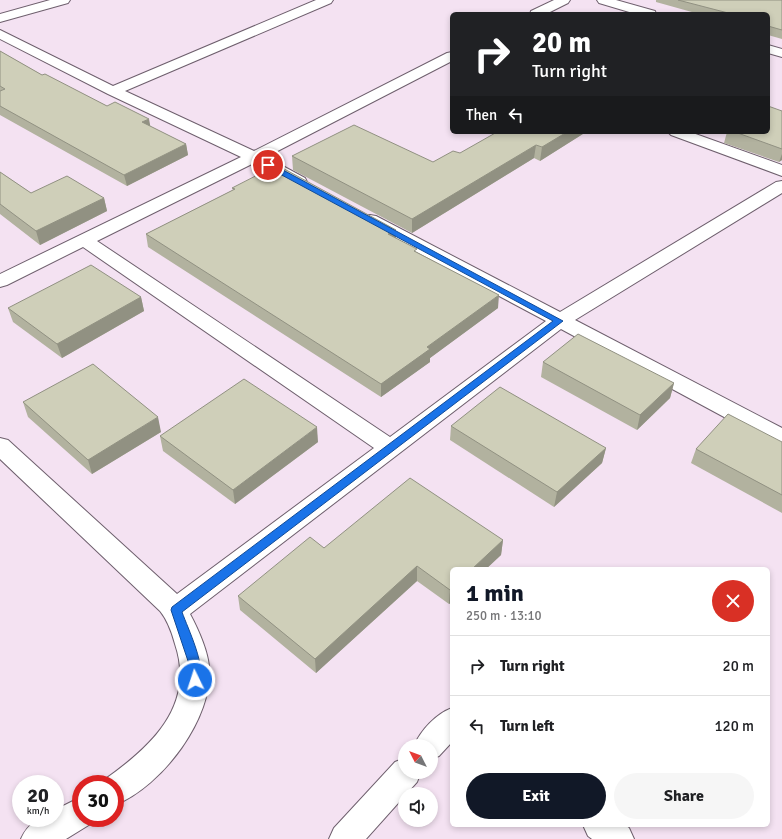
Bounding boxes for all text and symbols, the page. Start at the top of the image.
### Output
text: 20 m [532,26,591,60]
icon: right [466,28,518,80]
text: Turn right [532,60,607,82]
icon: left [505,104,527,126]
text: Then [466,106,497,124]
pin [251,148,285,182]
icon: arrive [257,154,279,176]
text: 1 min [466,578,524,608]
button: close [712,580,754,622]
text: 250 m · 13:10 [466,608,542,624]
icon: right [466,655,488,677]
text: Turn right [500,657,565,675]
text: 20 m [723,657,754,675]
position arrow [174,659,216,701]
icon: left [466,715,488,737]
text: Turn left [500,717,554,735]
text: 120 m [714,717,754,735]
north arrow [398,739,438,779]
map controls [398,739,438,827]
button: Exit [466,773,606,819]
button: Share [614,773,754,819]
speed limit sign: 30 [72,775,124,827]
text: 20 [27,783,49,808]
button: sound [398,787,438,827]
text: km/h [27,805,49,817]

